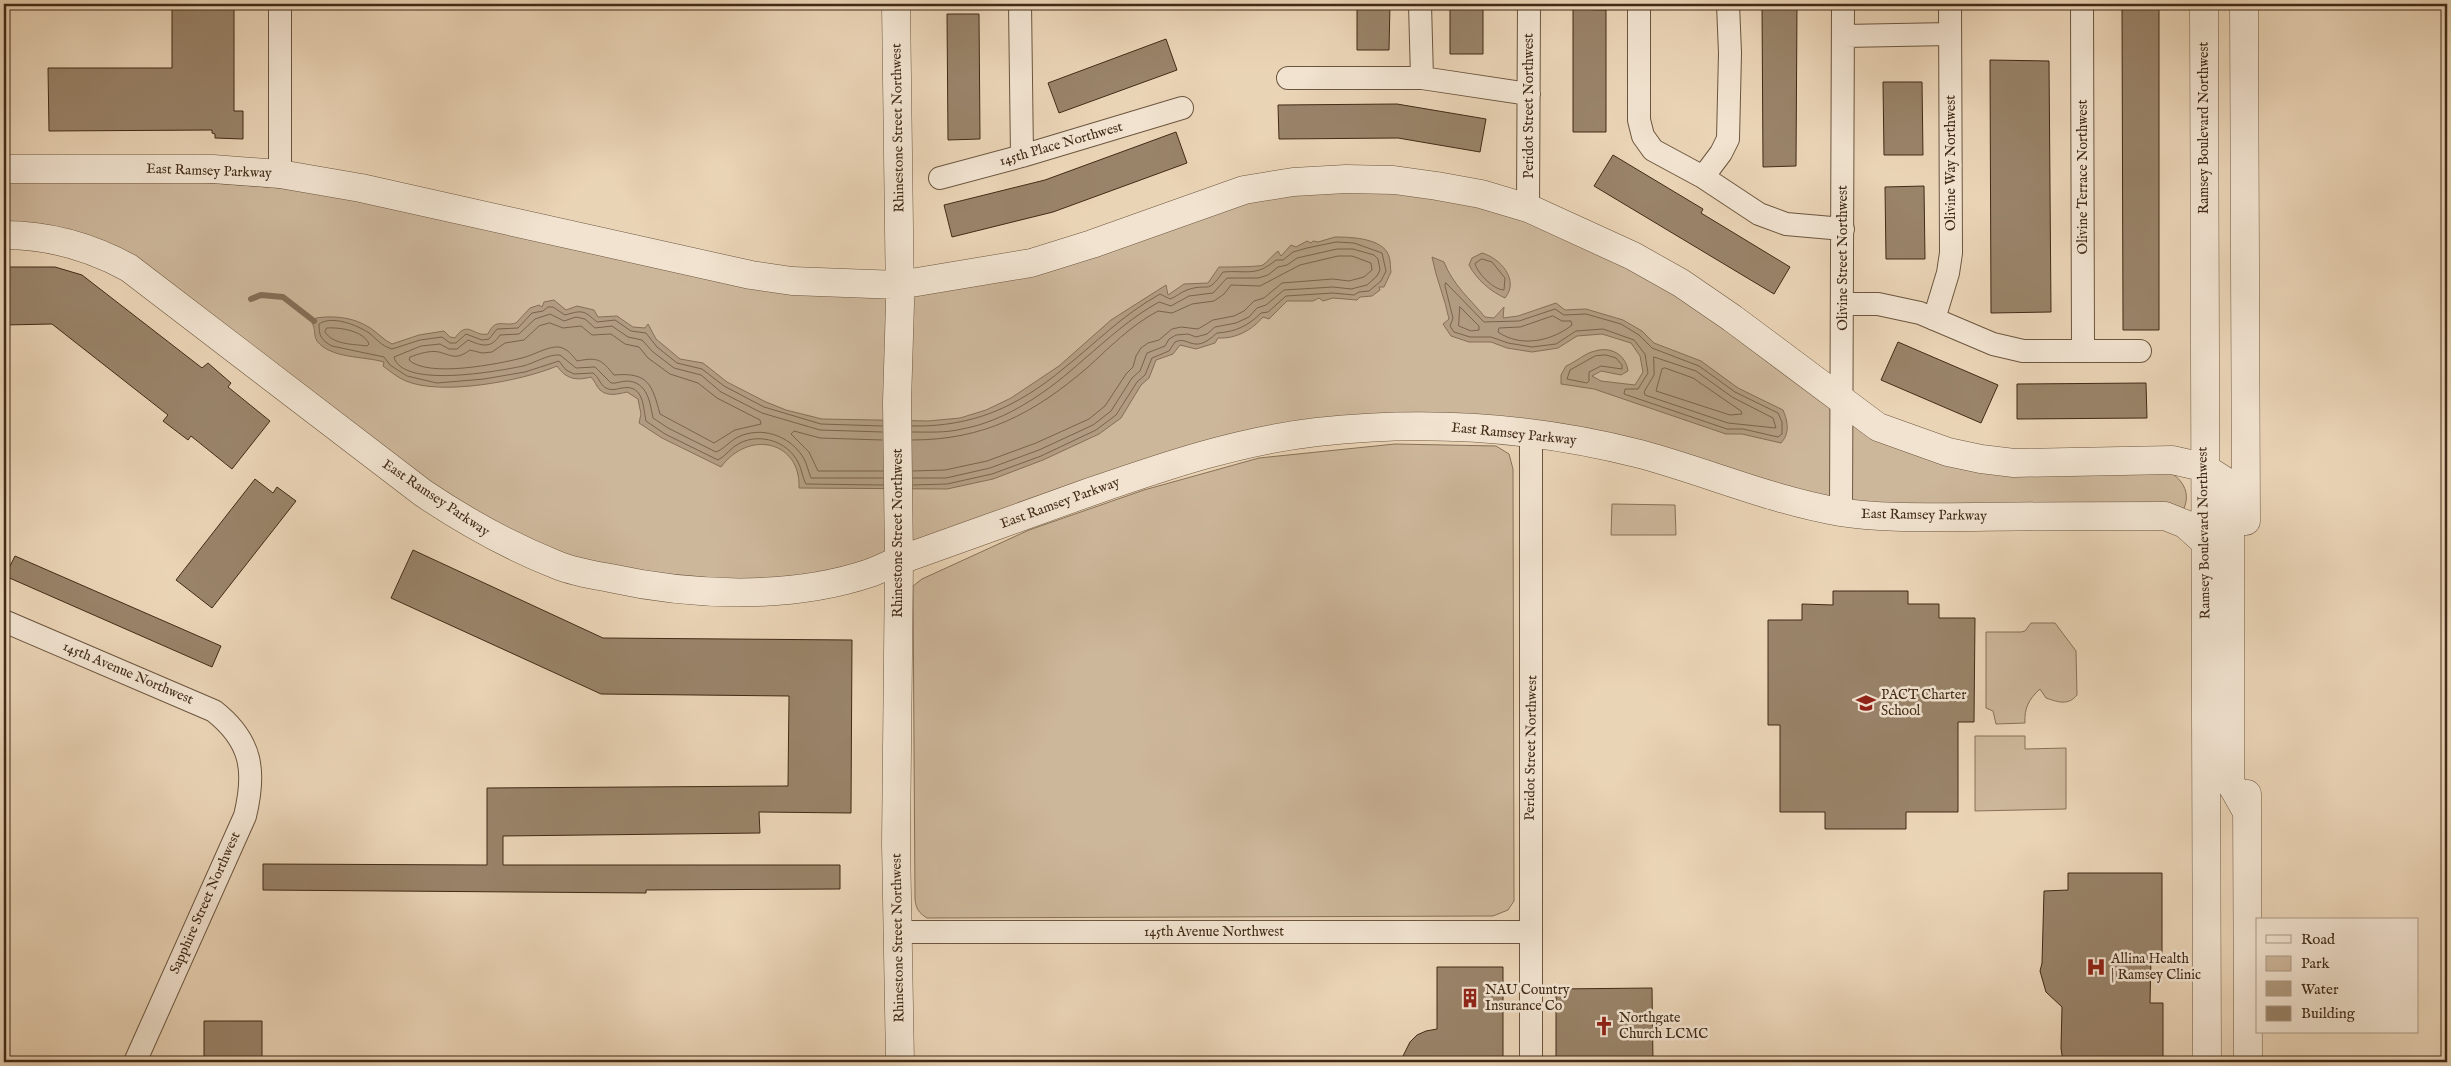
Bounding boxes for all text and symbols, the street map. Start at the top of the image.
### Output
street label: Peridot Street Northwest [1520,33,1538,179]
street label: Ramsey Boulevard Northwest [2195,42,2213,214]
street label: Rhinestone Street Northwest [888,43,908,213]
street label: Olivine Way Northwest [1942,95,1960,231]
street label: Olivine Terrace Northwest [2074,99,2092,254]
street label: 145th Place Northwest [997,118,1125,170]
street label: East Ramsey Parkway [146,160,272,182]
street label: Olivine Street Northwest [1834,185,1852,331]
street label: East Ramsey Parkway [1450,418,1578,450]
street label: Ramsey Boulevard Northwest [2193,446,2215,619]
street label: Rhinestone Street Northwest [889,448,907,618]
street label: East Ramsey Parkway [379,455,493,541]
street label: East Ramsey Parkway [998,473,1122,533]
street label: East Ramsey Parkway [1861,505,1987,525]
street label: 145th Avenue Northwest [60,637,196,709]
street label: Peridot Street Northwest [1521,675,1541,821]
place label: PACT Charter School [1881,686,1966,720]
school or university icon: PACT Charter School [1855,692,1877,714]
street label: Sapphire Street Northwest [166,829,245,977]
street label: Rhinestone Street Northwest [888,853,908,1023]
legend [2256,918,2418,1034]
street label: 145th Avenue Northwest [1144,923,1284,941]
text: Road [2301,930,2336,949]
place label: Allina Health | Ramsey Clinic [2110,950,2201,984]
text: Park [2301,954,2331,973]
hospital icon: Allina Health | Ramsey Clinic [2085,956,2107,978]
text: Water [2301,980,2339,999]
place label: NAU Country Insurance Co [1485,981,1570,1015]
building icon: NAU Country Insurance Co [1459,987,1481,1009]
text: Building [2301,1004,2356,1023]
place label: Northgate Church LCMC [1619,1009,1708,1043]
church icon: Northgate Church LCMC [1593,1015,1615,1037]

